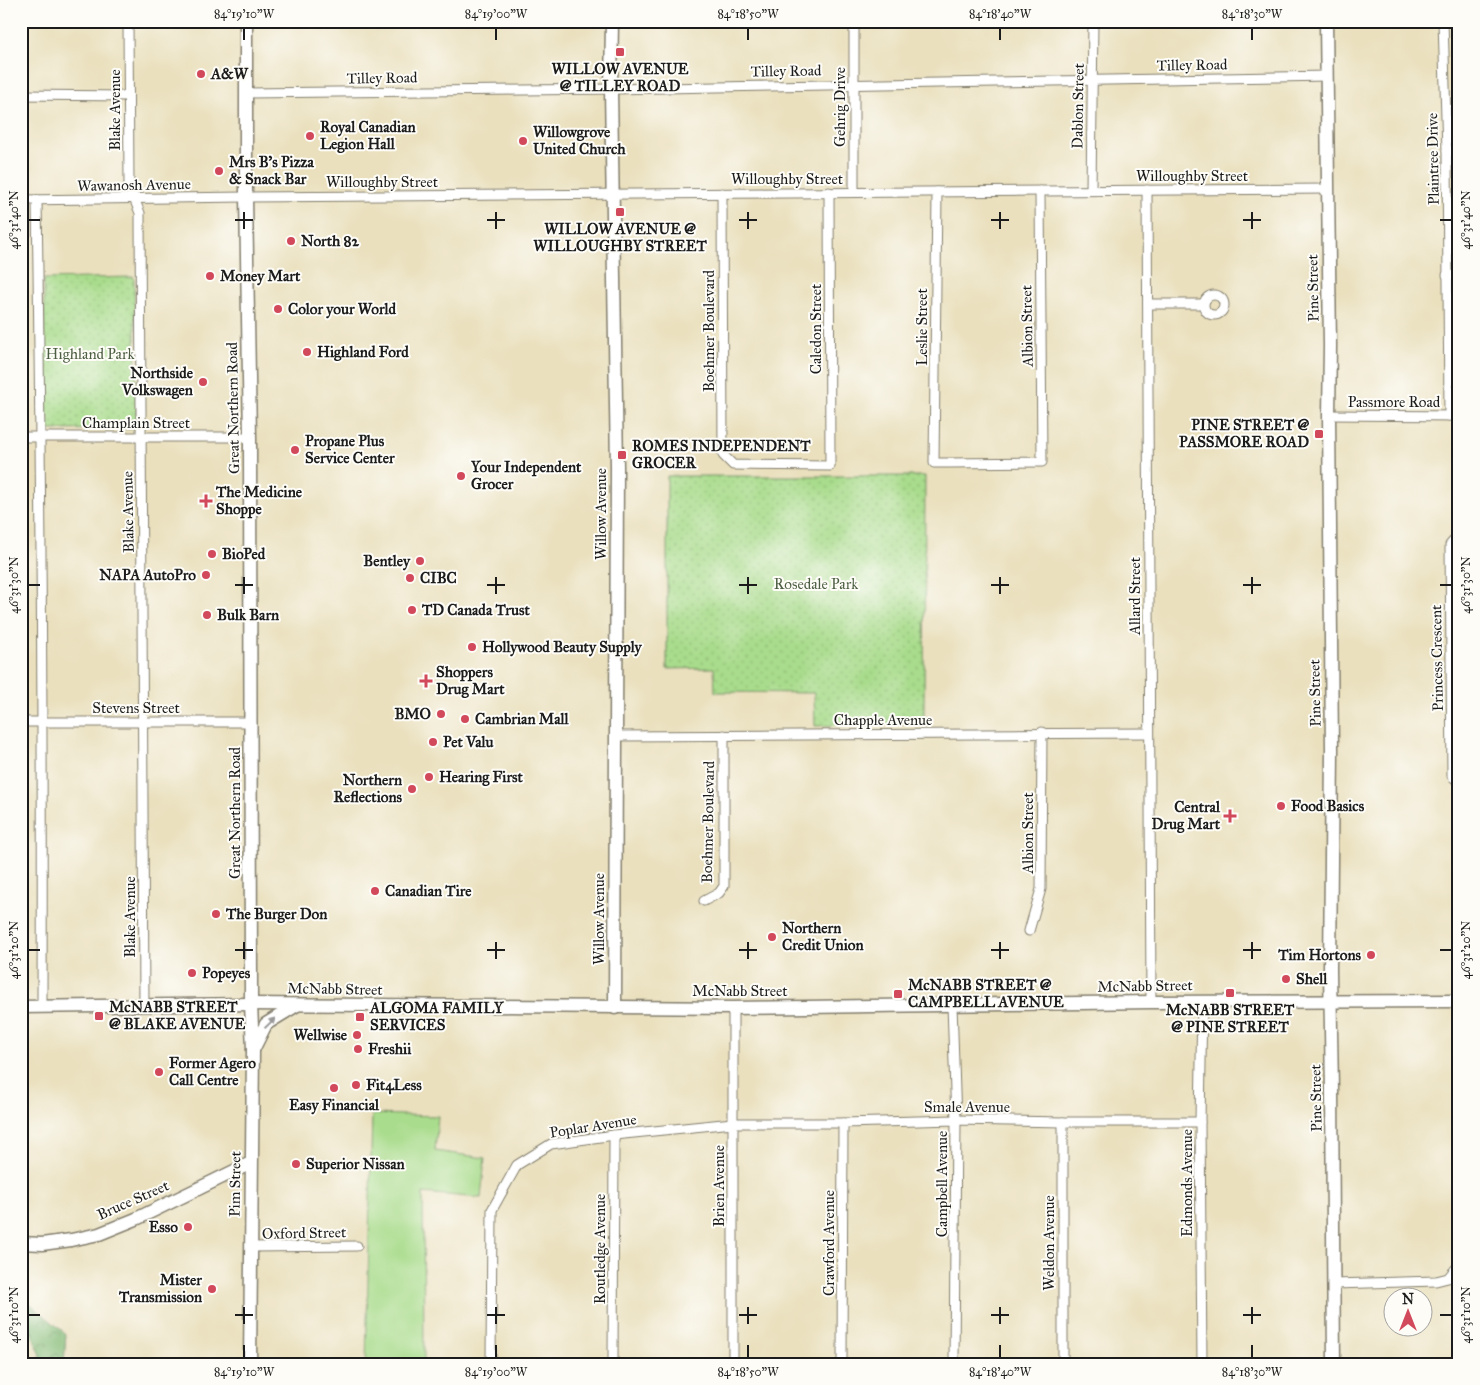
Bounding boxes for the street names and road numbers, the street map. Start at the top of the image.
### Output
street label: Tilley Road [1156,55,1228,75]
street label: Tilley Road [750,61,822,81]
street label: Dablon Street [1068,62,1088,149]
street label: Gehrig Drive [831,67,849,147]
street label: Tilley Road [346,68,418,88]
street label: Blake Avenue [106,69,124,151]
street label: Plaintree Drive [1423,113,1443,205]
street label: Willoughby Street [1136,167,1249,185]
street label: Willoughby Street [731,170,844,188]
street label: Willoughby Street [326,173,439,191]
street label: Wawanosh Avenue [77,175,191,195]
street label: Pine Street [1303,253,1323,322]
street label: Boehmer Boulevard [700,269,718,392]
street label: Caledon Street [807,283,825,374]
street label: Albion Street [1017,284,1037,368]
street label: Leslie Street [913,287,931,366]
street label: Great Northern Road [223,341,243,474]
street label: Passmore Road [1348,393,1441,411]
street label: Champlain Street [82,414,191,432]
street label: Willow Avenue [592,468,610,560]
street label: Blake Avenue [118,471,138,553]
street label: Allard Street [1126,556,1144,636]
street label: Princess Crescent [1427,604,1447,711]
street label: Pine Street [1305,658,1325,727]
street label: Stevens Street [92,699,180,717]
street label: Chapple Avenue [834,711,932,729]
street label: Great Northern Road [226,746,244,879]
street label: Boehmer Boulevard [698,760,718,883]
street label: Albion Street [1019,791,1037,875]
street label: Willow Avenue [590,873,608,965]
street label: Blake Avenue [121,876,139,958]
street label: McNabb Street [1097,976,1193,996]
street label: McNabb Street [287,979,383,999]
street label: McNabb Street [692,982,788,1000]
street label: Pine Street [1306,1063,1326,1132]
street label: Smale Avenue [924,1098,1010,1116]
street label: Poplar Avenue [548,1110,638,1142]
street label: Edmonds Avenue [1178,1129,1196,1237]
street label: Campbell Avenue [933,1131,951,1237]
street label: Brien Avenue [710,1145,728,1227]
street label: Pim Street [225,1150,245,1217]
street label: Bruce Street [94,1176,172,1224]
street label: Crawford Avenue [820,1190,838,1296]
street label: Routledge Avenue [591,1194,609,1304]
street label: Weldon Avenue [1040,1195,1058,1291]
street label: Oxford Street [262,1223,347,1243]

